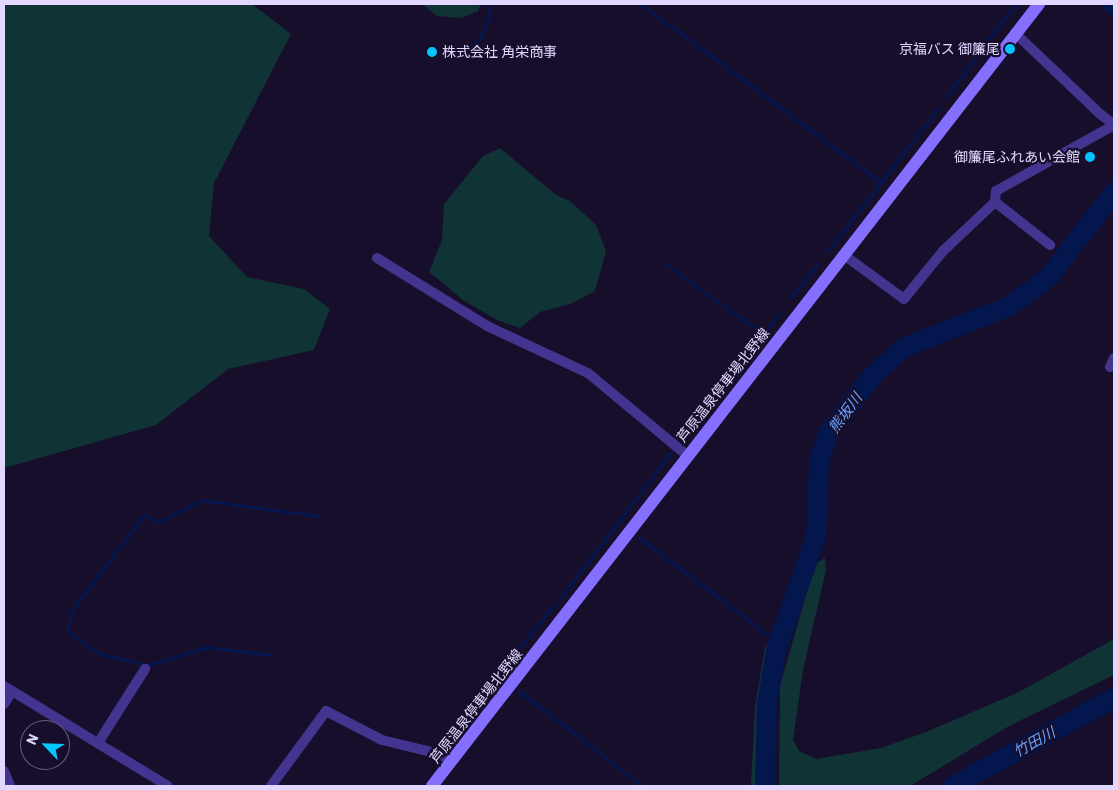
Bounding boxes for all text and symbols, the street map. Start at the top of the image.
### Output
place label: 京福バス 御簾尾 [899,41,1000,57]
marker: 京福バス 御簾尾 [1004,43,1016,55]
place label: 株式会社 角栄商事 [442,44,557,60]
marker: 株式会社 角栄商事 [426,46,438,58]
place label: 御簾尾ふれあい会館 [954,149,1080,165]
marker: 御簾尾ふれあい会館 [1084,151,1096,163]
street label: 芦原温泉停車場北野線 [673,325,773,445]
water label: 熊坂川 [824,390,866,436]
street label: 芦原温泉停車場北野線 [426,646,526,766]
north arrow [20,720,70,770]
water label: 竹田川 [1010,723,1058,761]
text: N [22,731,42,748]

